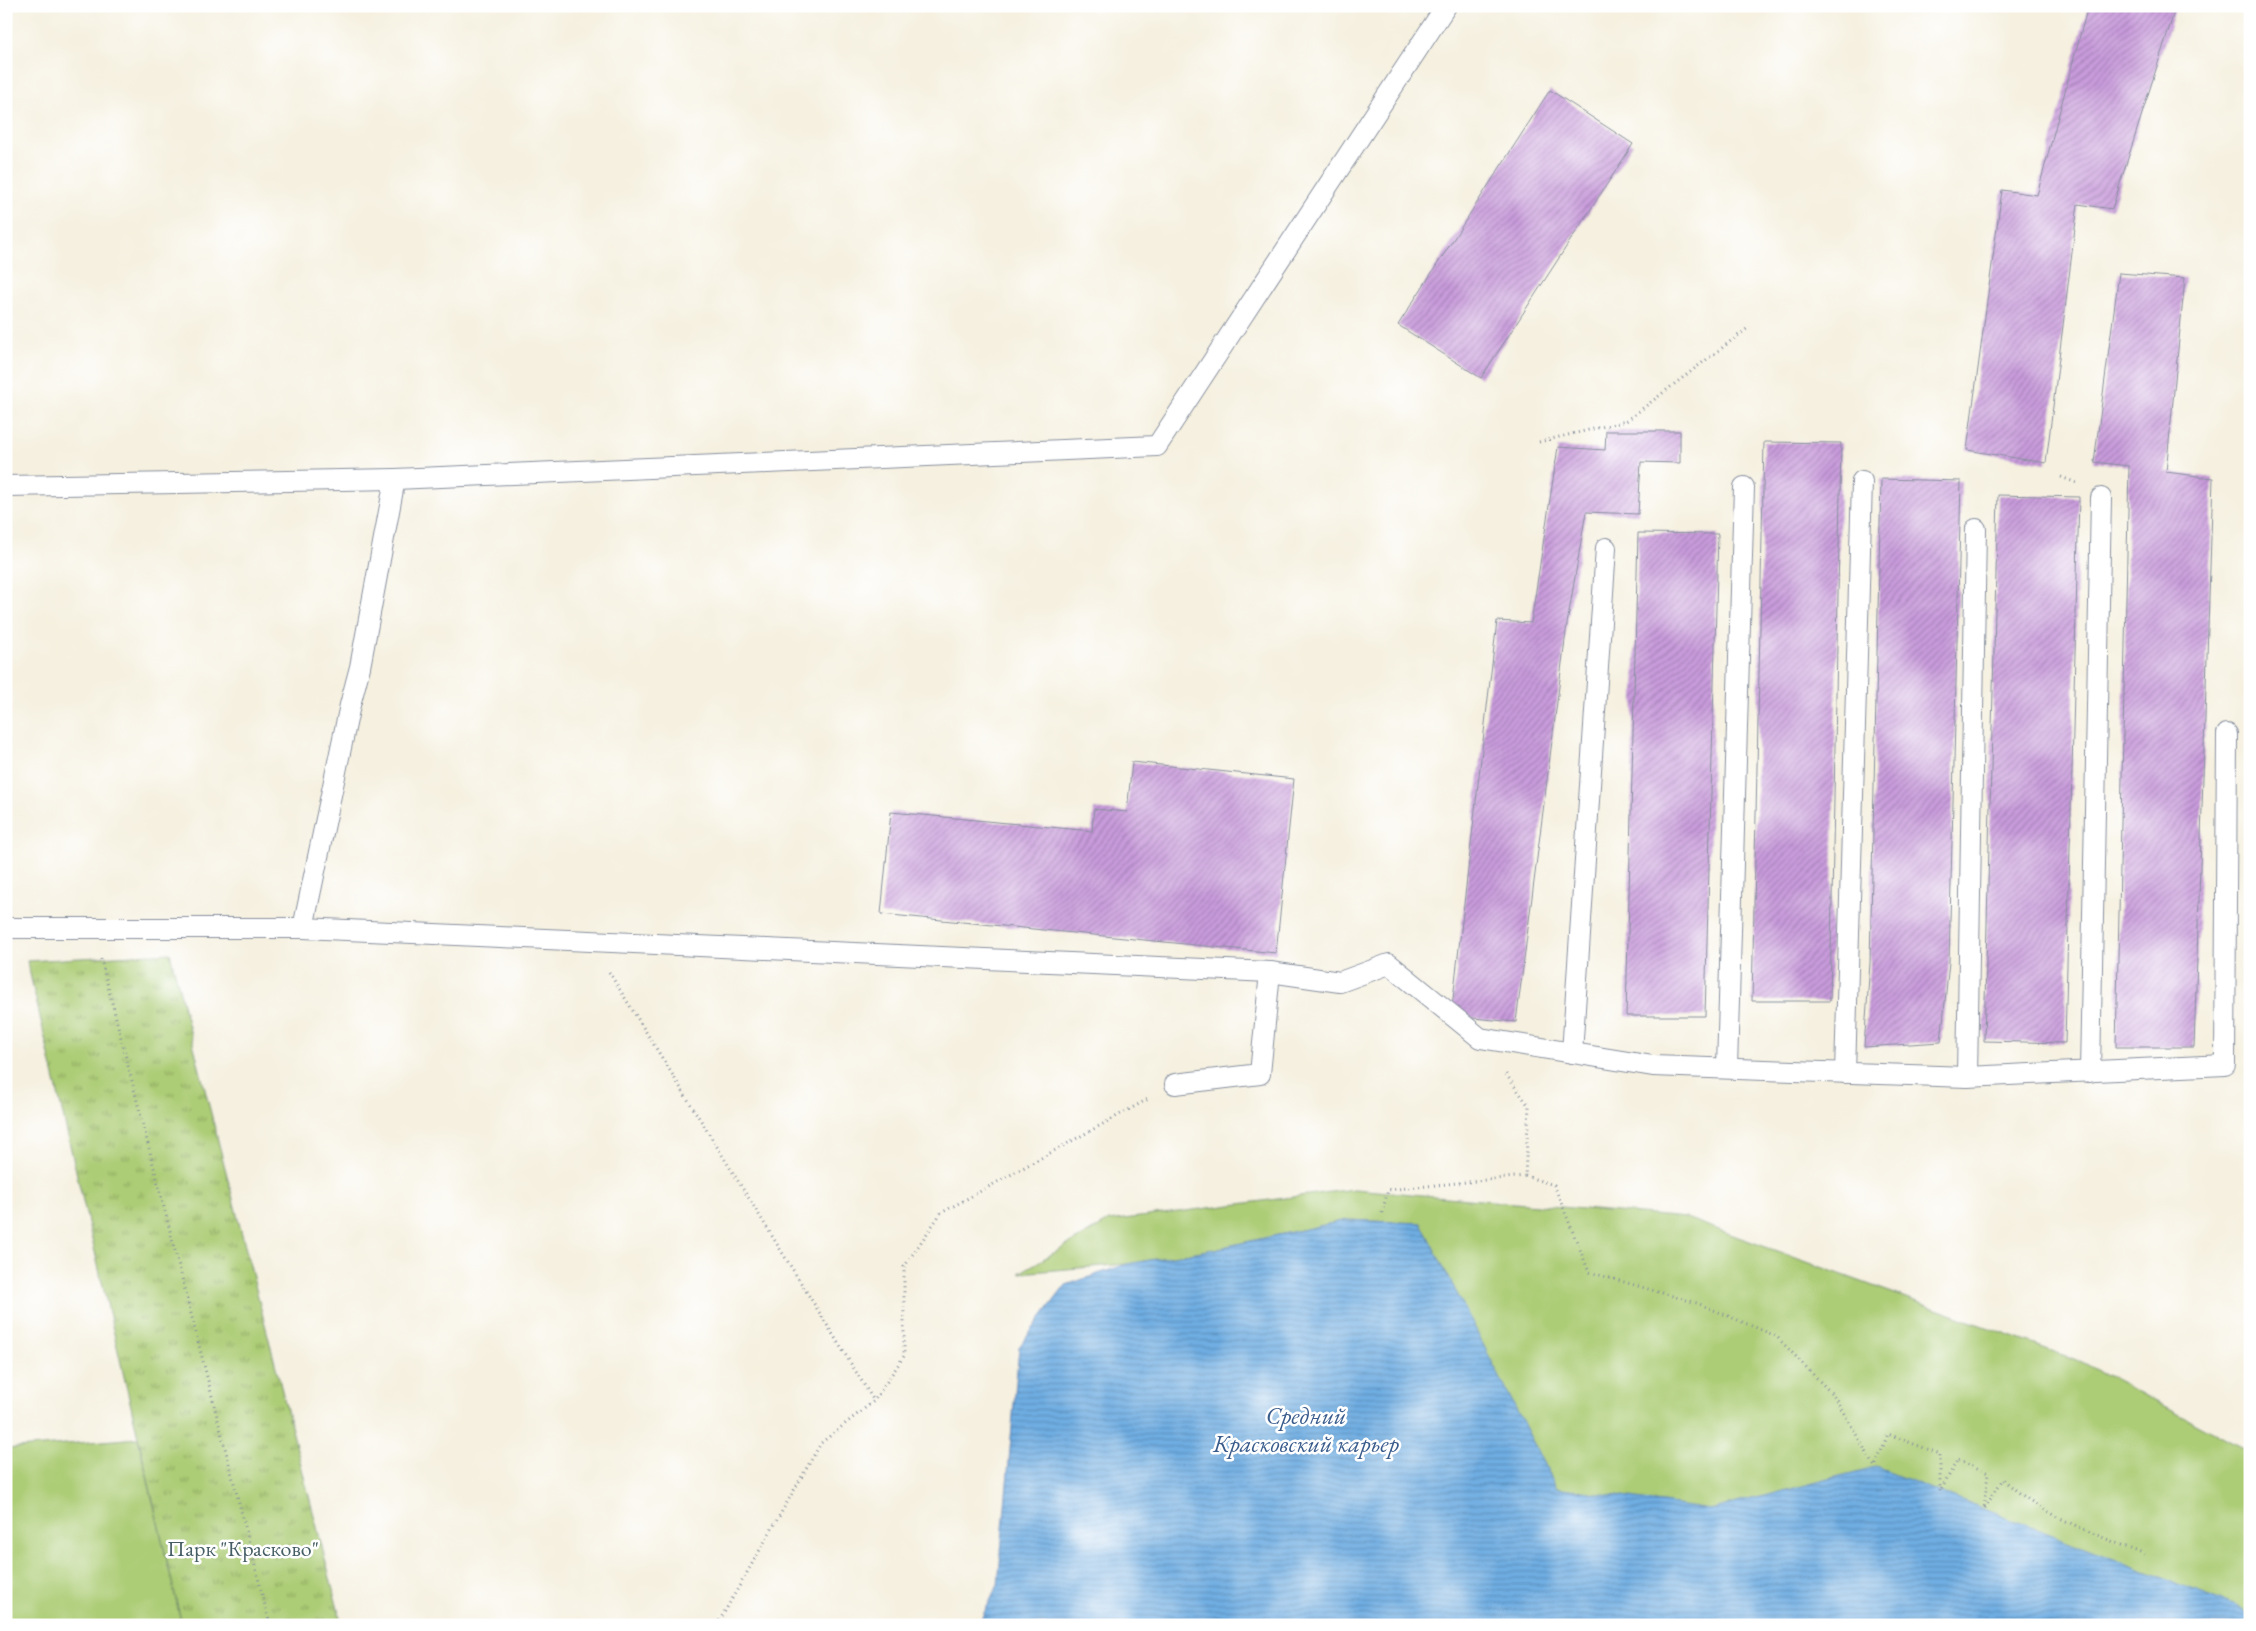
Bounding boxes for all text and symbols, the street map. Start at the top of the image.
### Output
water label: Средний Красковский карьер [1212,1400,1400,1459]
park label: Парк "Красково" [167,1534,319,1563]

